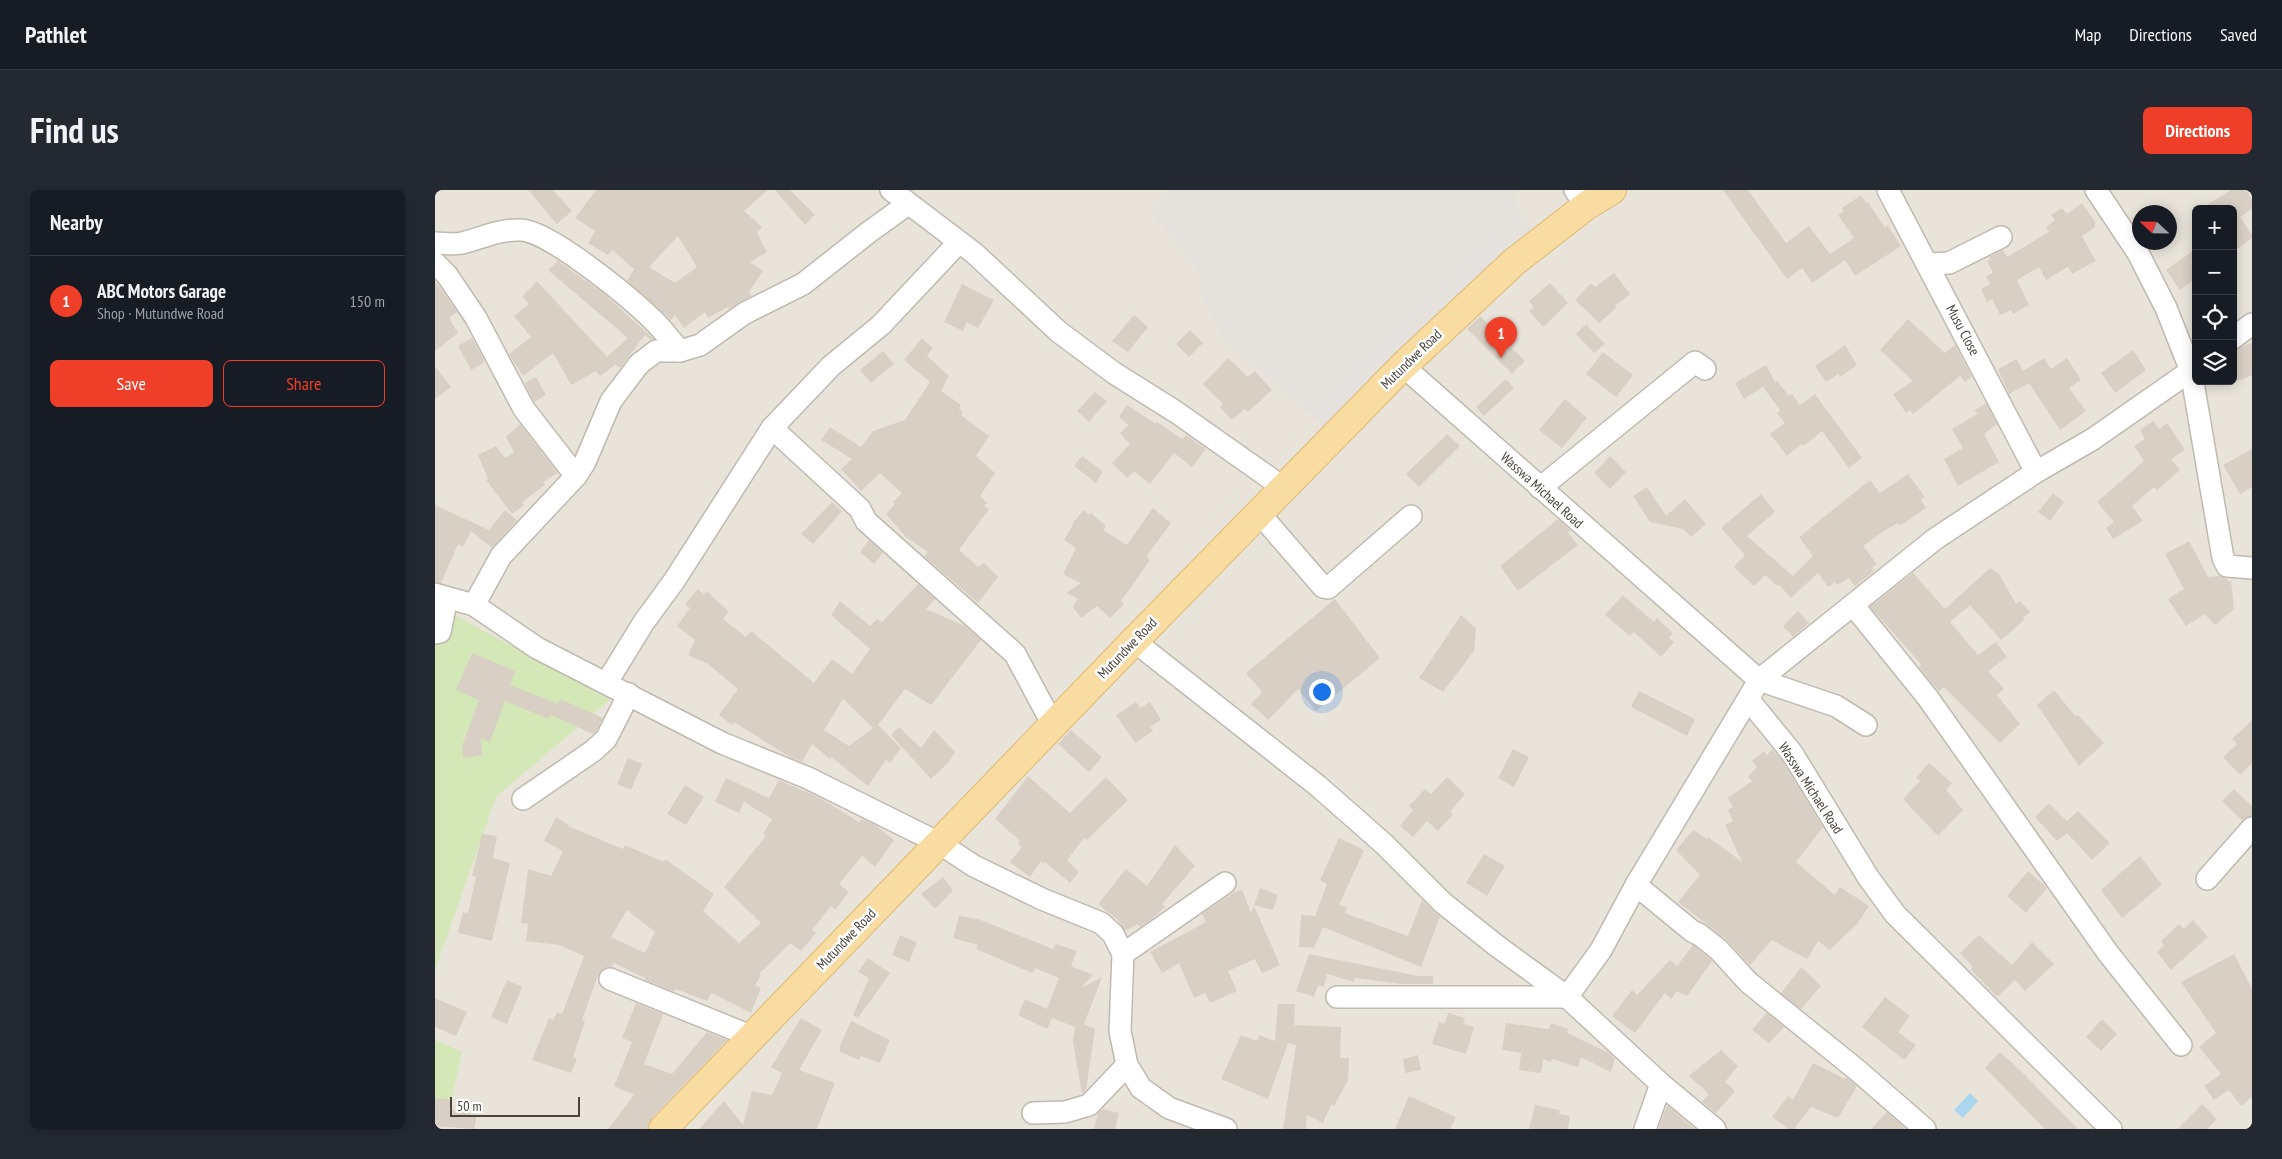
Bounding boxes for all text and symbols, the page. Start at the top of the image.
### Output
text: Pathlet [25,19,87,50]
text: Map [2075,23,2101,46]
text: Directions [2129,23,2192,46]
text: Saved [2220,23,2257,46]
text: Find us [30,107,119,153]
button: Directions [2143,107,2252,154]
north arrow [2132,205,2177,250]
map controls [2192,205,2237,385]
button: + [2192,205,2237,250]
text: Nearby [50,209,103,236]
button: − [2192,250,2237,295]
text: ABC Motors Garage [97,279,226,303]
text: 1 [62,291,70,311]
text: 150 m [350,291,385,311]
button: locate [2192,295,2237,340]
street label: Musu Close [1942,301,1984,359]
text: Shop · Mutundwe Road [97,303,224,323]
pin: 1 [1485,317,1517,358]
street label: Mutundwe Road [1377,325,1445,393]
button: layers [2192,340,2237,385]
button: Save [50,360,213,407]
button: Share [223,360,385,407]
street label: Wasswa Michael Road [1497,448,1587,532]
street label: Mutundwe Road [1093,614,1161,682]
your location [1309,679,1335,705]
street label: Wasswa Michael Road [1775,739,1847,837]
street label: Mutundwe Road [812,905,880,973]
scale bar [450,1094,580,1117]
text: 50 m [457,1097,482,1115]

